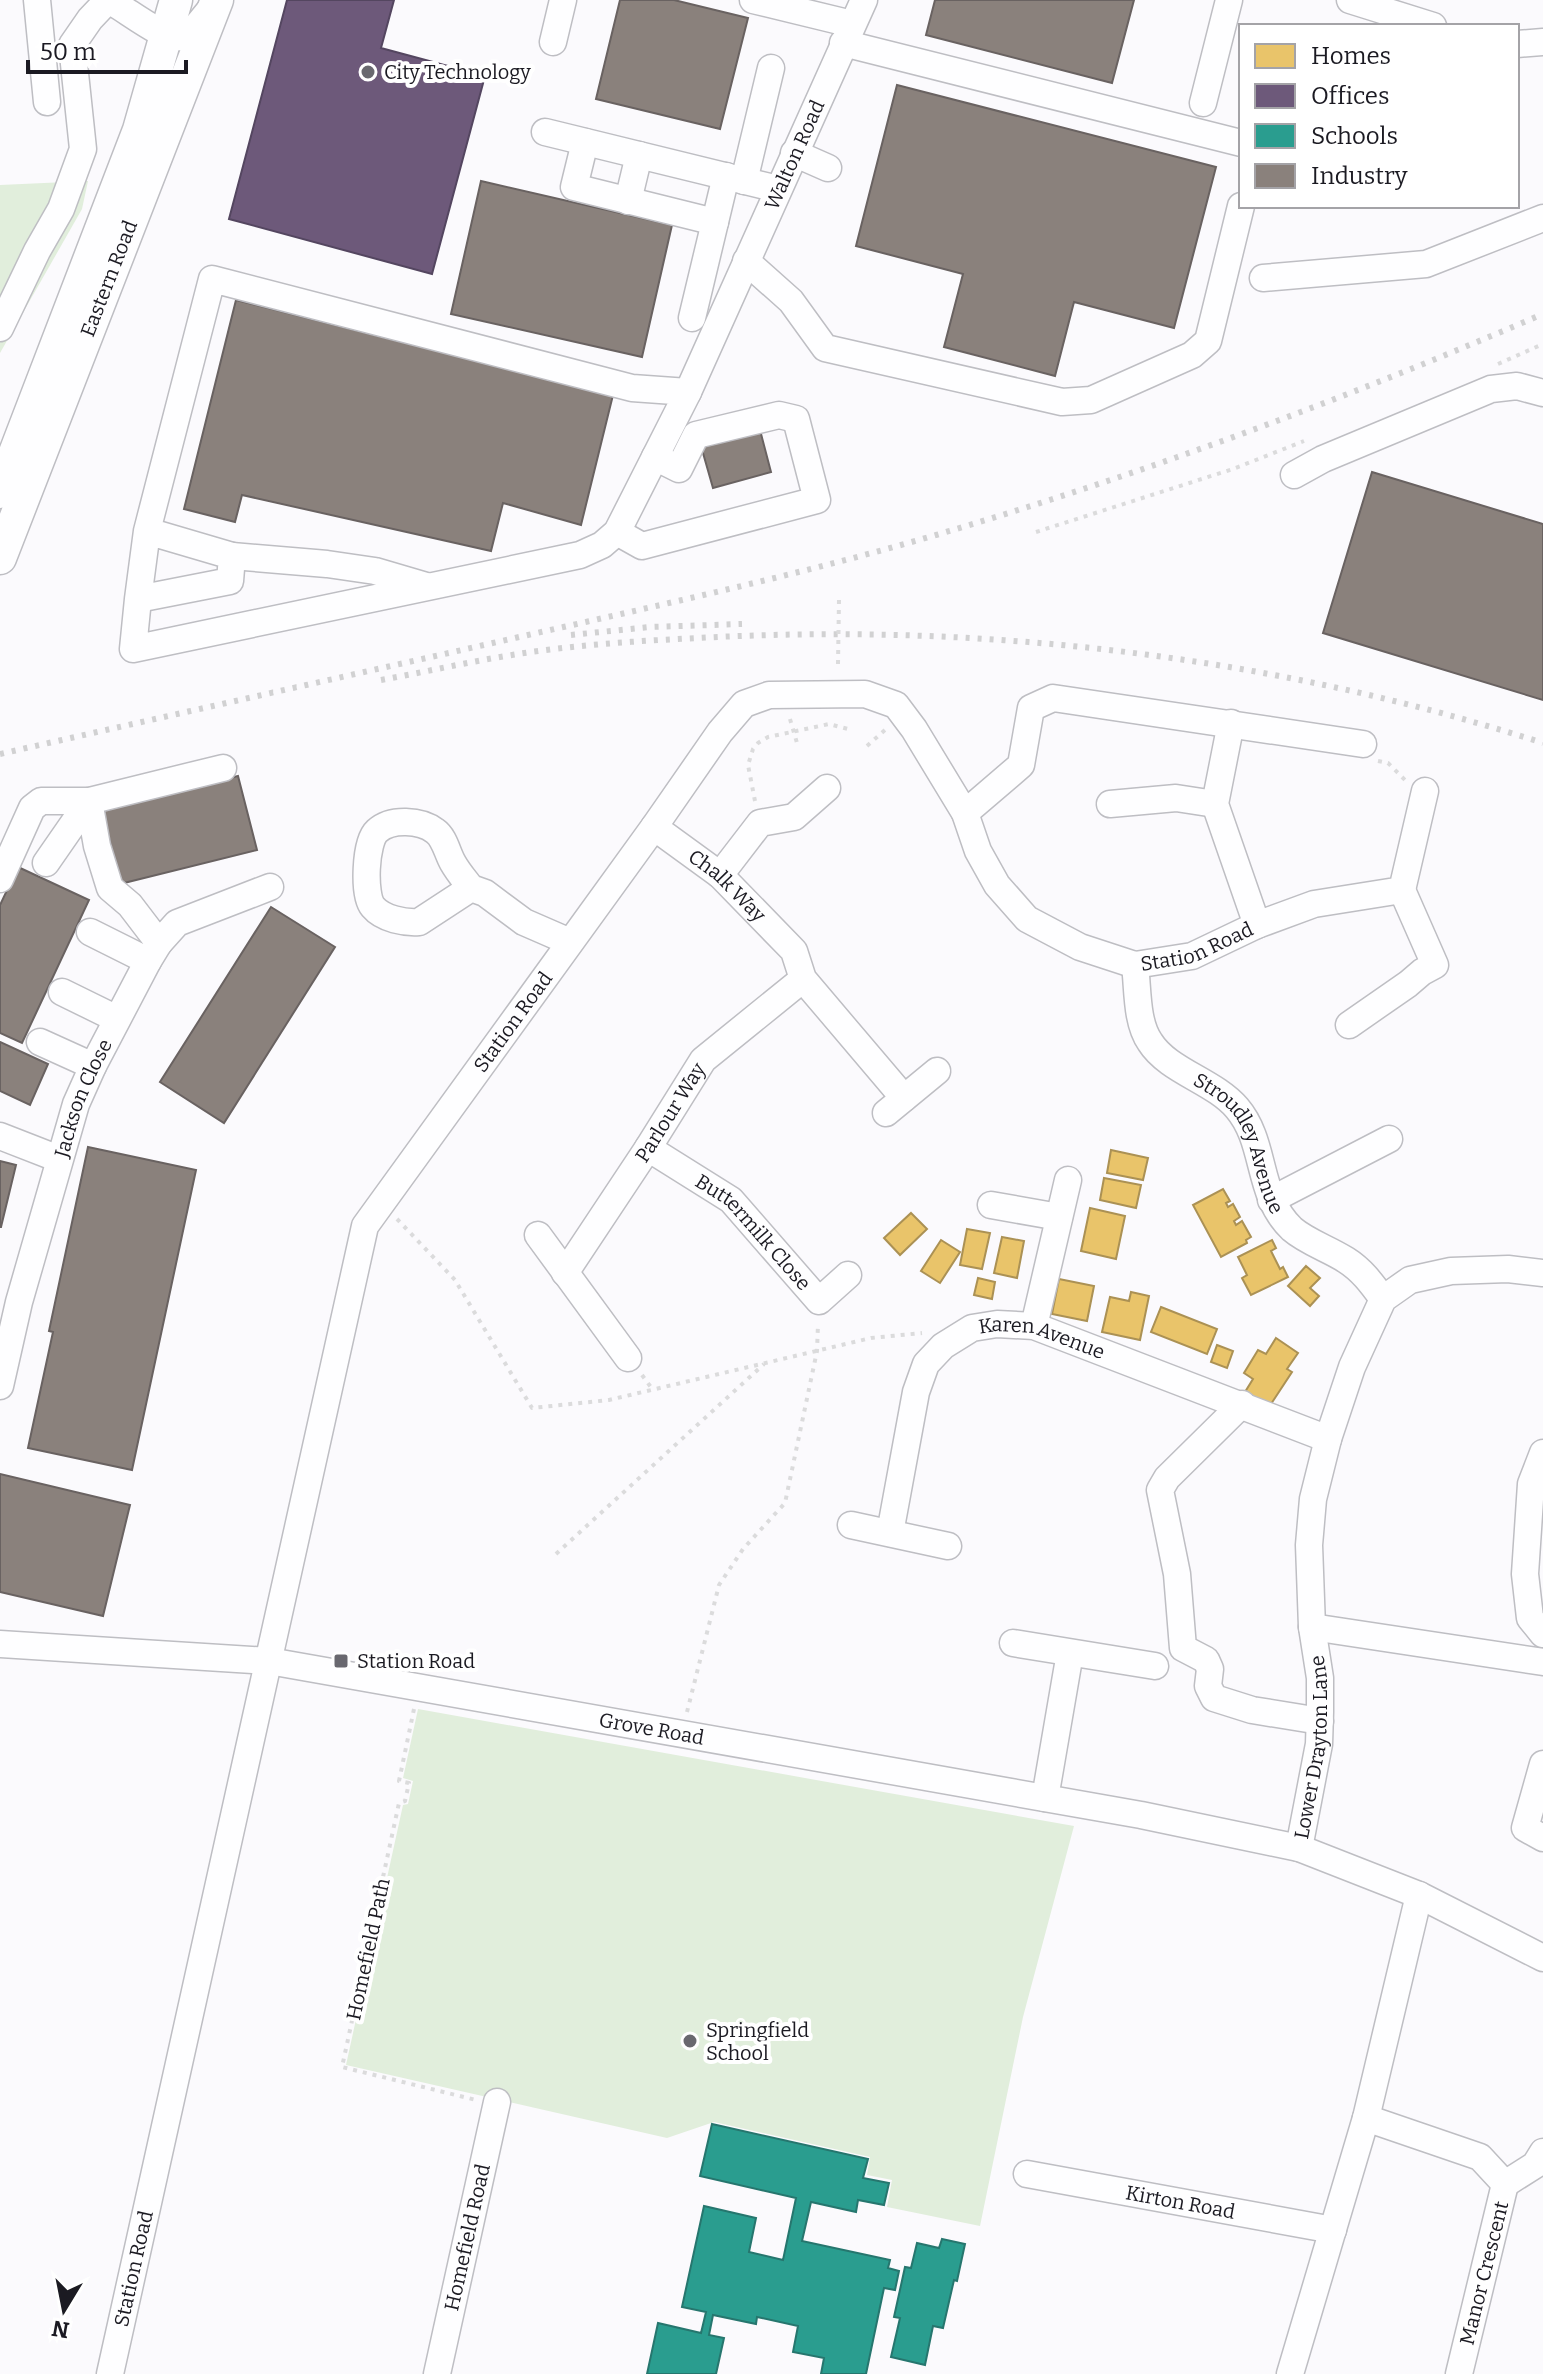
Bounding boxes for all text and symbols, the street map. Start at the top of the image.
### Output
scale bar [28,24,186,74]
legend [1239,24,1519,208]
text: 50 m [40,38,96,66]
text: Homes [1311,42,1391,70]
place label: City Technology [384,60,531,84]
marker: City Technology [359,63,377,81]
text: Offices [1311,82,1389,110]
street label: Walton Road [759,96,830,213]
text: Schools [1311,122,1398,150]
text: Industry [1311,162,1408,190]
street label: Eastern Road [75,217,142,340]
street label: Chalk Way [684,844,771,927]
street label: Station Road [1139,917,1257,976]
street label: Station Road [468,967,557,1077]
street label: Jackson Close [49,1035,117,1161]
street label: Parlour Way [630,1058,711,1167]
street label: Stroudley Avenue [1190,1068,1289,1218]
street label: Buttermilk Close [691,1169,816,1295]
street label: Karen Avenue [977,1312,1108,1364]
place label: Station Road [357,1649,475,1673]
marker: Station Road [332,1652,350,1670]
street label: Lower Drayton Lane [1289,1654,1332,1841]
street label: Grove Road [597,1707,706,1750]
street label: Homefield Path [341,1875,395,2022]
place label: Springfield School [706,2018,809,2065]
marker: Springfield School [681,2032,699,2050]
street label: Homefield Road [439,2161,495,2313]
street label: Kirton Road [1124,2180,1237,2224]
street label: Manor Crescent [1455,2199,1513,2347]
street label: Station Road [109,2208,158,2329]
north arrow [24,2270,104,2350]
text: N [50,2314,71,2344]

